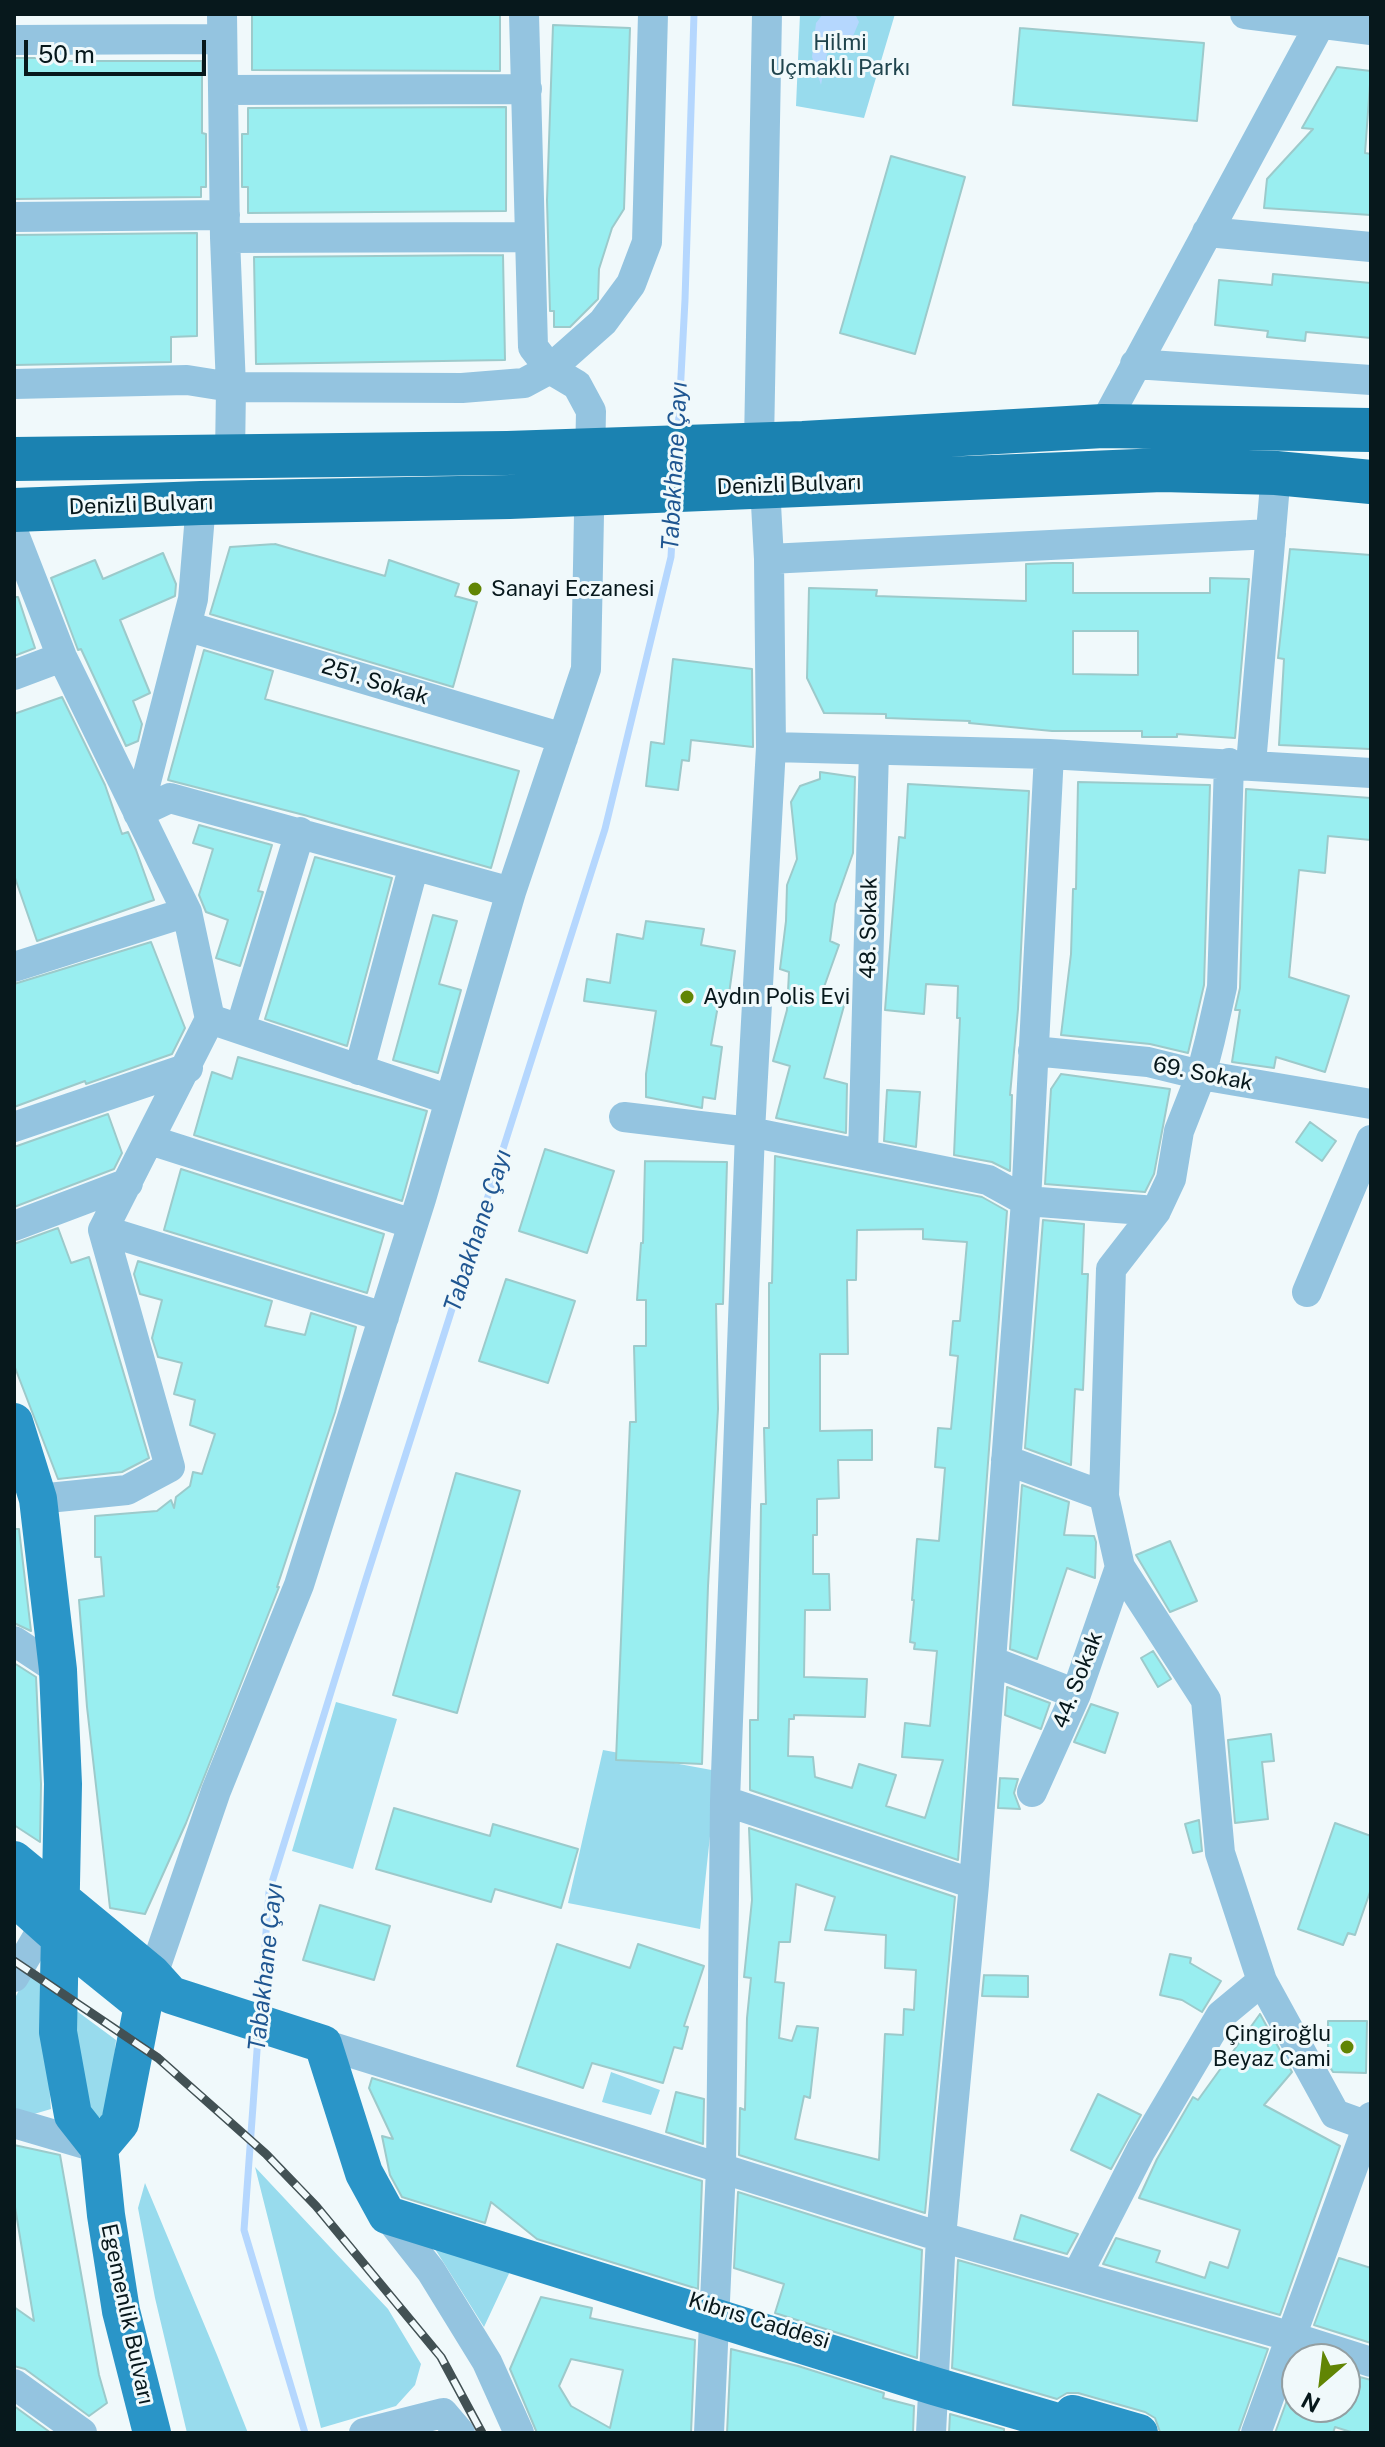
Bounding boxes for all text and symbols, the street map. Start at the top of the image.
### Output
scale bar [28,24,210,74]
park label: Hilmi Uçmaklı Parkı [770,30,910,82]
text: 50 m [38,40,95,68]
water label: Tabakhane Çayı [656,381,694,551]
street label: Denizli Bulvarı [716,469,862,501]
street label: Denizli Bulvarı [68,489,214,521]
place label: Sanayi Eczanesi [491,576,655,602]
marker: Sanayi Eczanesi [466,580,484,598]
street label: 251. Sokak [318,653,432,711]
street label: 48. Sokak [855,877,883,979]
place label: Aydın Polis Evi [703,984,850,1010]
marker: Aydın Polis Evi [678,988,696,1006]
street label: 69. Sokak [1151,1051,1255,1097]
water label: Tabakhane Çayı [438,1146,518,1316]
street label: 44. Sokak [1047,1628,1109,1732]
water label: Tabakhane Çayı [243,1881,289,2053]
place label: Çingiroğlu Beyaz Cami [1213,2021,1331,2072]
marker: Çingiroğlu Beyaz Cami [1338,2038,1356,2056]
street label: Egemenlik Bulvarı [95,2221,159,2407]
street label: Kıbrıs Caddesi [685,2287,833,2355]
north arrow [1281,2343,1361,2423]
text: N [1297,2387,1324,2418]

